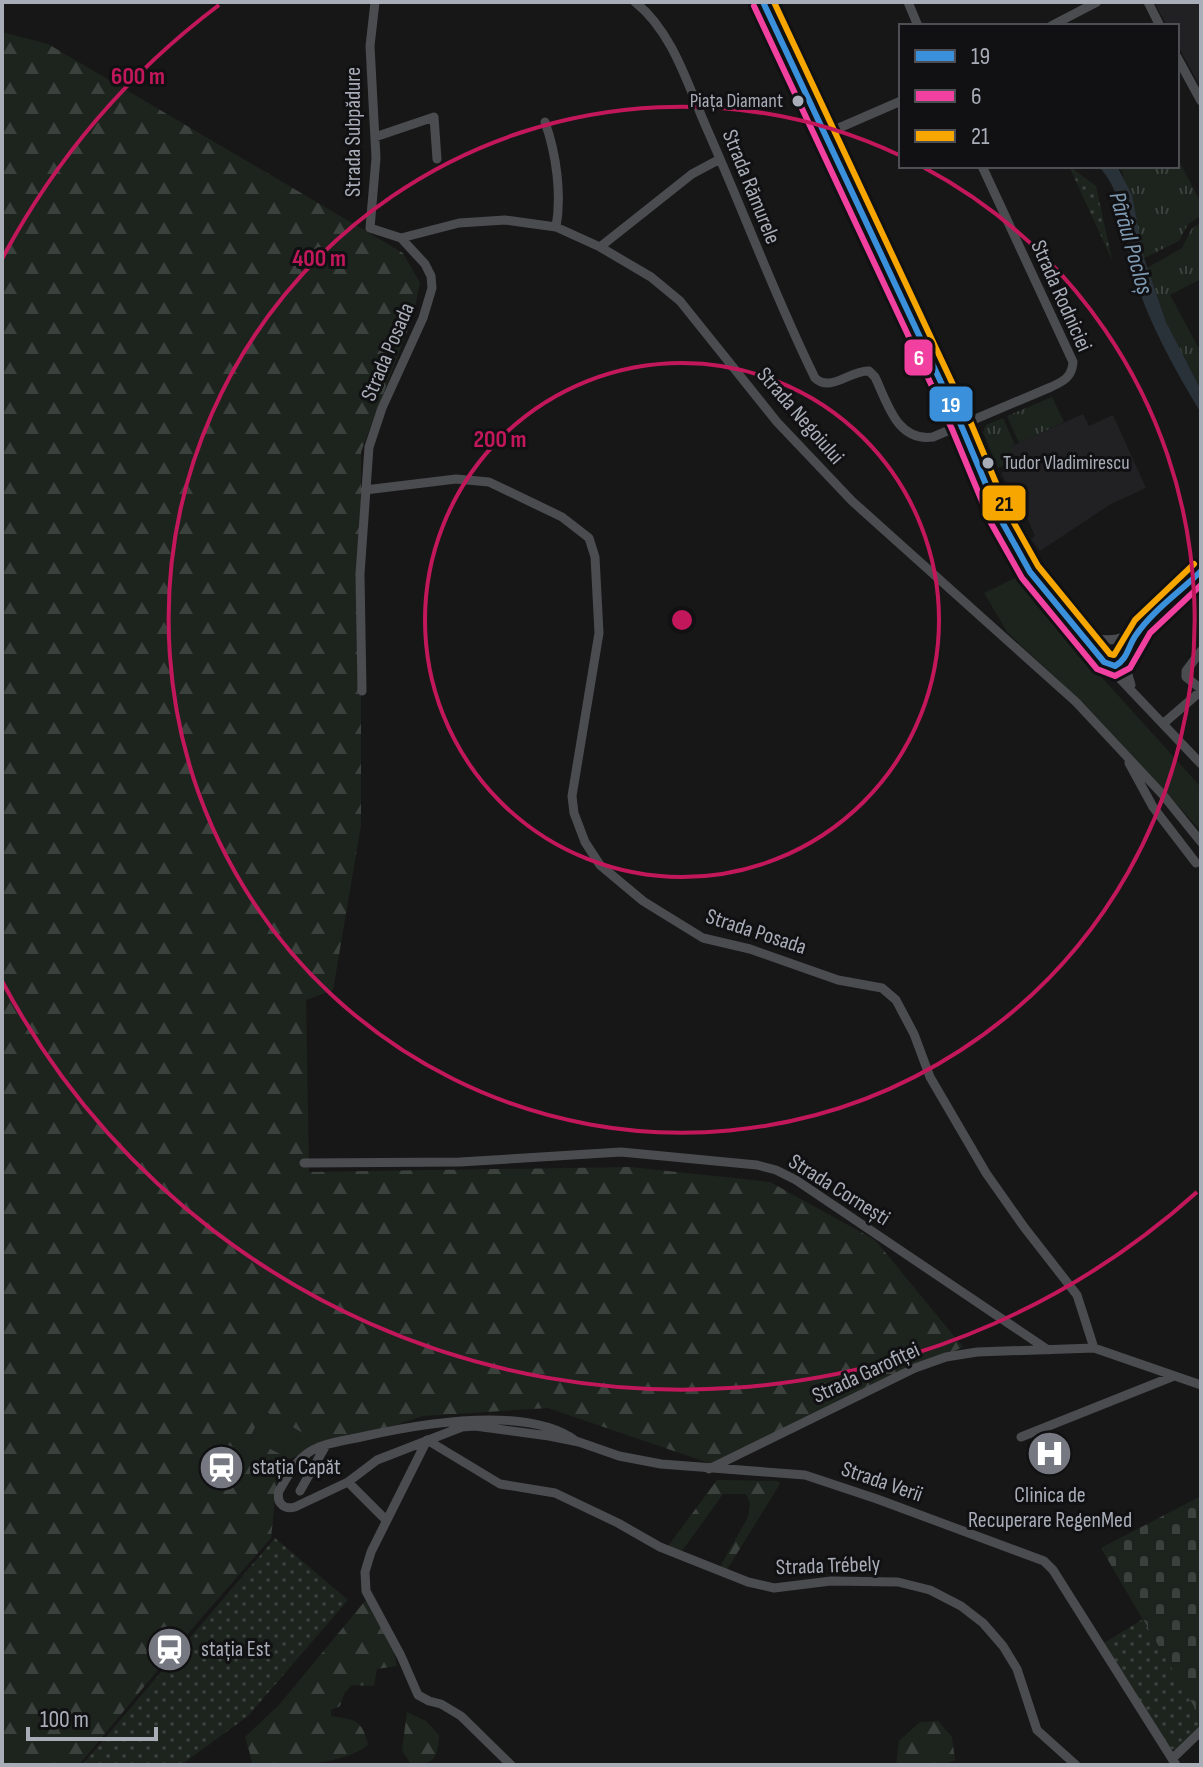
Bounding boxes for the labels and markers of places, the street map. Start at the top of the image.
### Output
place label: Piața Diamant [690,89,783,113]
marker: Piața Diamant [790,93,806,109]
place label: Tudor Vladimirescu [1003,451,1130,475]
marker: Tudor Vladimirescu [980,455,996,471]
centre of rings [668,606,696,634]
hospital icon: Clinica de Recuperare RegenMed [1026,1430,1074,1478]
station icon: stația Capăt [197,1443,245,1491]
place label: stația Capăt [252,1454,341,1481]
place label: Clinica de Recuperare RegenMed [968,1482,1132,1534]
station icon: stația Est [146,1625,194,1673]
place label: stația Est [201,1636,271,1663]

